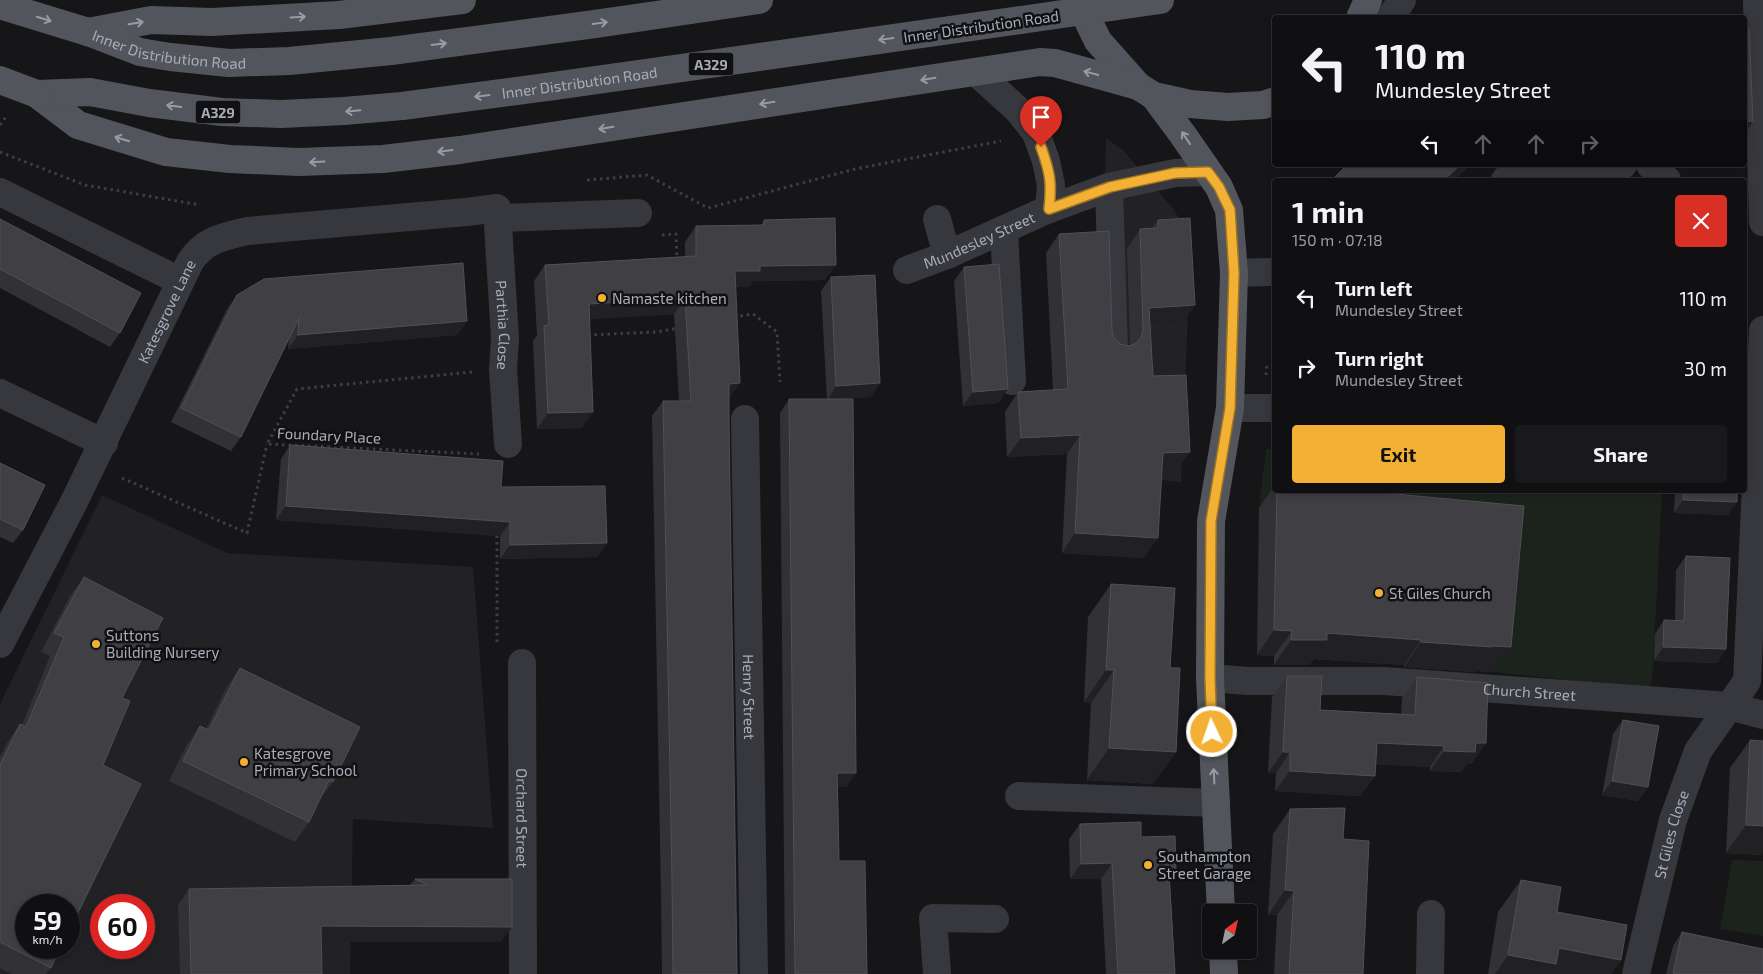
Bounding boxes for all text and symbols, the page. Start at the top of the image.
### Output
street label: Inner Distribution Road [902,6,1060,46]
one-way arrow [290,12,306,22]
one-way arrow [35,15,51,25]
one-way arrow [128,18,144,28]
one-way arrow [592,18,608,28]
street label: Inner Distribution Road [90,26,246,72]
text: 110 m [1375,34,1466,76]
one-way arrow [878,35,894,45]
icon: left [1292,35,1357,100]
one-way arrow [431,39,447,49]
road number: A329 [688,52,734,76]
street label: Inner Distribution Road [501,62,659,102]
one-way arrow [1084,67,1100,77]
one-way arrow [920,75,936,85]
text: Mundesley Street [1375,76,1551,102]
one-way arrow [474,91,490,101]
pin [1020,96,1062,147]
one-way arrow [759,99,775,109]
road number: A329 [196,100,240,124]
one-way arrow [166,101,182,111]
icon: arrive [1027,103,1055,131]
one-way arrow [345,106,361,115]
one-way arrow [599,123,615,133]
icon: left [1416,130,1444,158]
icon: ahead [1469,130,1497,158]
icon: ahead [1522,130,1550,158]
icon: right [1575,130,1603,158]
one-way arrow [1181,132,1191,146]
one-way arrow [114,133,130,143]
one-way arrow [438,146,454,156]
one-way arrow [309,157,325,166]
text: 1 min [1292,193,1364,229]
button: close [1675,195,1727,247]
street label: Mundesley Street [921,208,1038,272]
text: 150 m · 07:18 [1292,230,1383,249]
street label: Katesgrove Lane [133,256,199,366]
text: Turn left [1335,277,1412,300]
street label: Parthia Close [492,280,514,371]
icon: left [1292,284,1320,312]
text: 110 m [1680,287,1727,310]
place label: Namaste kitchen [612,289,727,307]
marker: Namaste kitchen [596,292,608,304]
text: Mundesley Street [1335,300,1463,319]
text: Turn right [1335,347,1423,370]
icon: right [1292,354,1320,382]
text: 30 m [1684,357,1727,380]
text: Mundesley Street [1335,370,1463,389]
street label: Foundary Place [276,423,382,447]
button: Exit [1292,425,1505,483]
button: Share [1515,425,1727,483]
place label: St Giles Church [1389,584,1491,602]
marker: St Giles Church [1373,587,1385,599]
place label: Suttons Building Nursery [106,626,220,661]
marker: Suttons Building Nursery [90,638,102,650]
street label: Henry Street [740,654,759,740]
street label: Church Street [1483,679,1577,704]
position arrow [1185,705,1237,757]
place label: Katesgrove Primary School [254,744,357,779]
marker: Katesgrove Primary School [238,756,250,768]
street label: Orchard Street [513,768,532,868]
one-way arrow [1210,769,1219,785]
street label: St Giles Close [1650,788,1692,880]
place label: Southampton Street Garage [1158,847,1251,882]
marker: Southampton Street Garage [1142,859,1154,871]
speed limit sign: 60 [90,894,155,959]
north arrow [1202,904,1258,959]
map controls [1202,904,1257,959]
text: 59 [33,905,62,935]
text: km/h [33,932,62,946]

